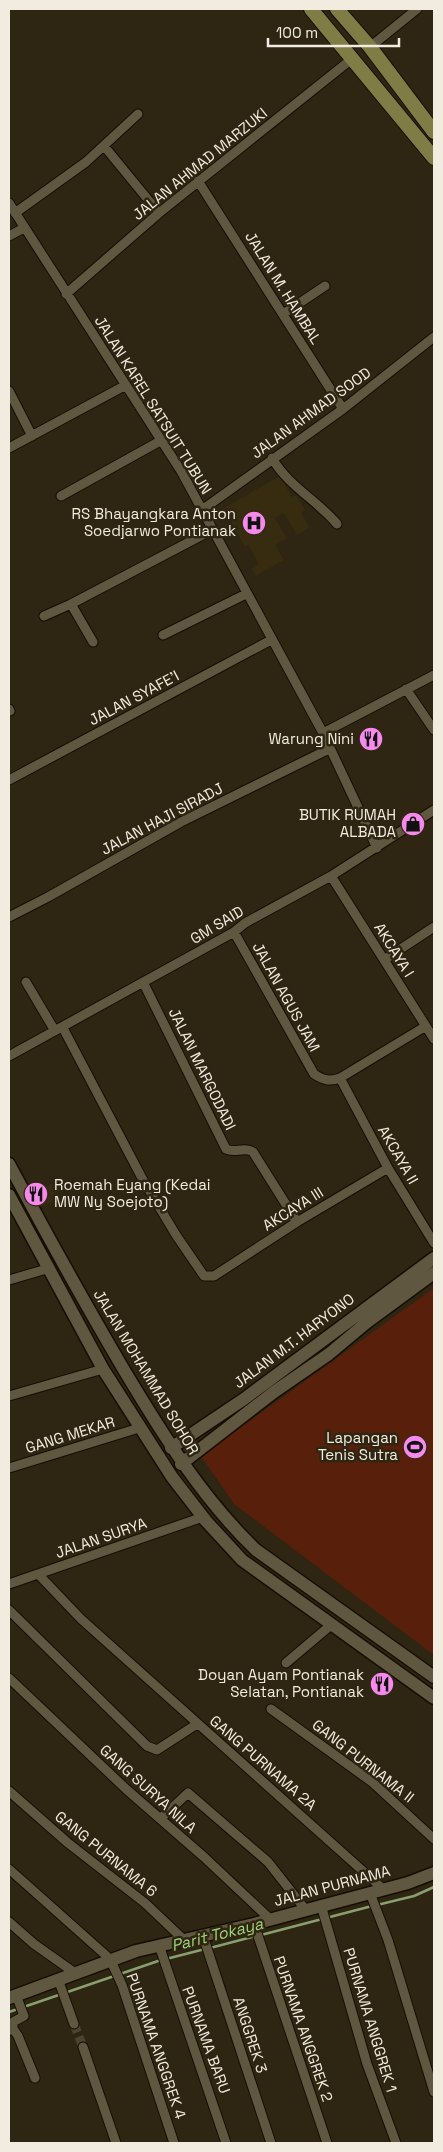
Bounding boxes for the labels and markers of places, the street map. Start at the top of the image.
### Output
place label: RS Bhayangkara Anton Soedjarwo Pontianak [72,504,236,540]
hospital icon: RS Bhayangkara Anton Soedjarwo Pontianak [241,510,267,536]
restaurant icon: Warung Nini [358,726,384,752]
place label: Warung Nini [268,729,354,748]
place label: BUTIK RUMAH ALBADA [299,805,397,841]
shop icon: BUTIK RUMAH ALBADA [400,811,426,837]
place label: Roemah Eyang (Kedai MW Ny Soejoto) [54,1175,211,1212]
restaurant icon: Roemah Eyang (Kedai MW Ny Soejoto) [23,1181,49,1207]
place label: Lapangan Tenis Sutra [318,1428,398,1464]
sports icon: Lapangan Tenis Sutra [402,1434,428,1460]
place label: Doyan Ayam Pontianak Selatan, Pontianak [198,1665,364,1701]
restaurant icon: Doyan Ayam Pontianak Selatan, Pontianak [369,1671,395,1697]

